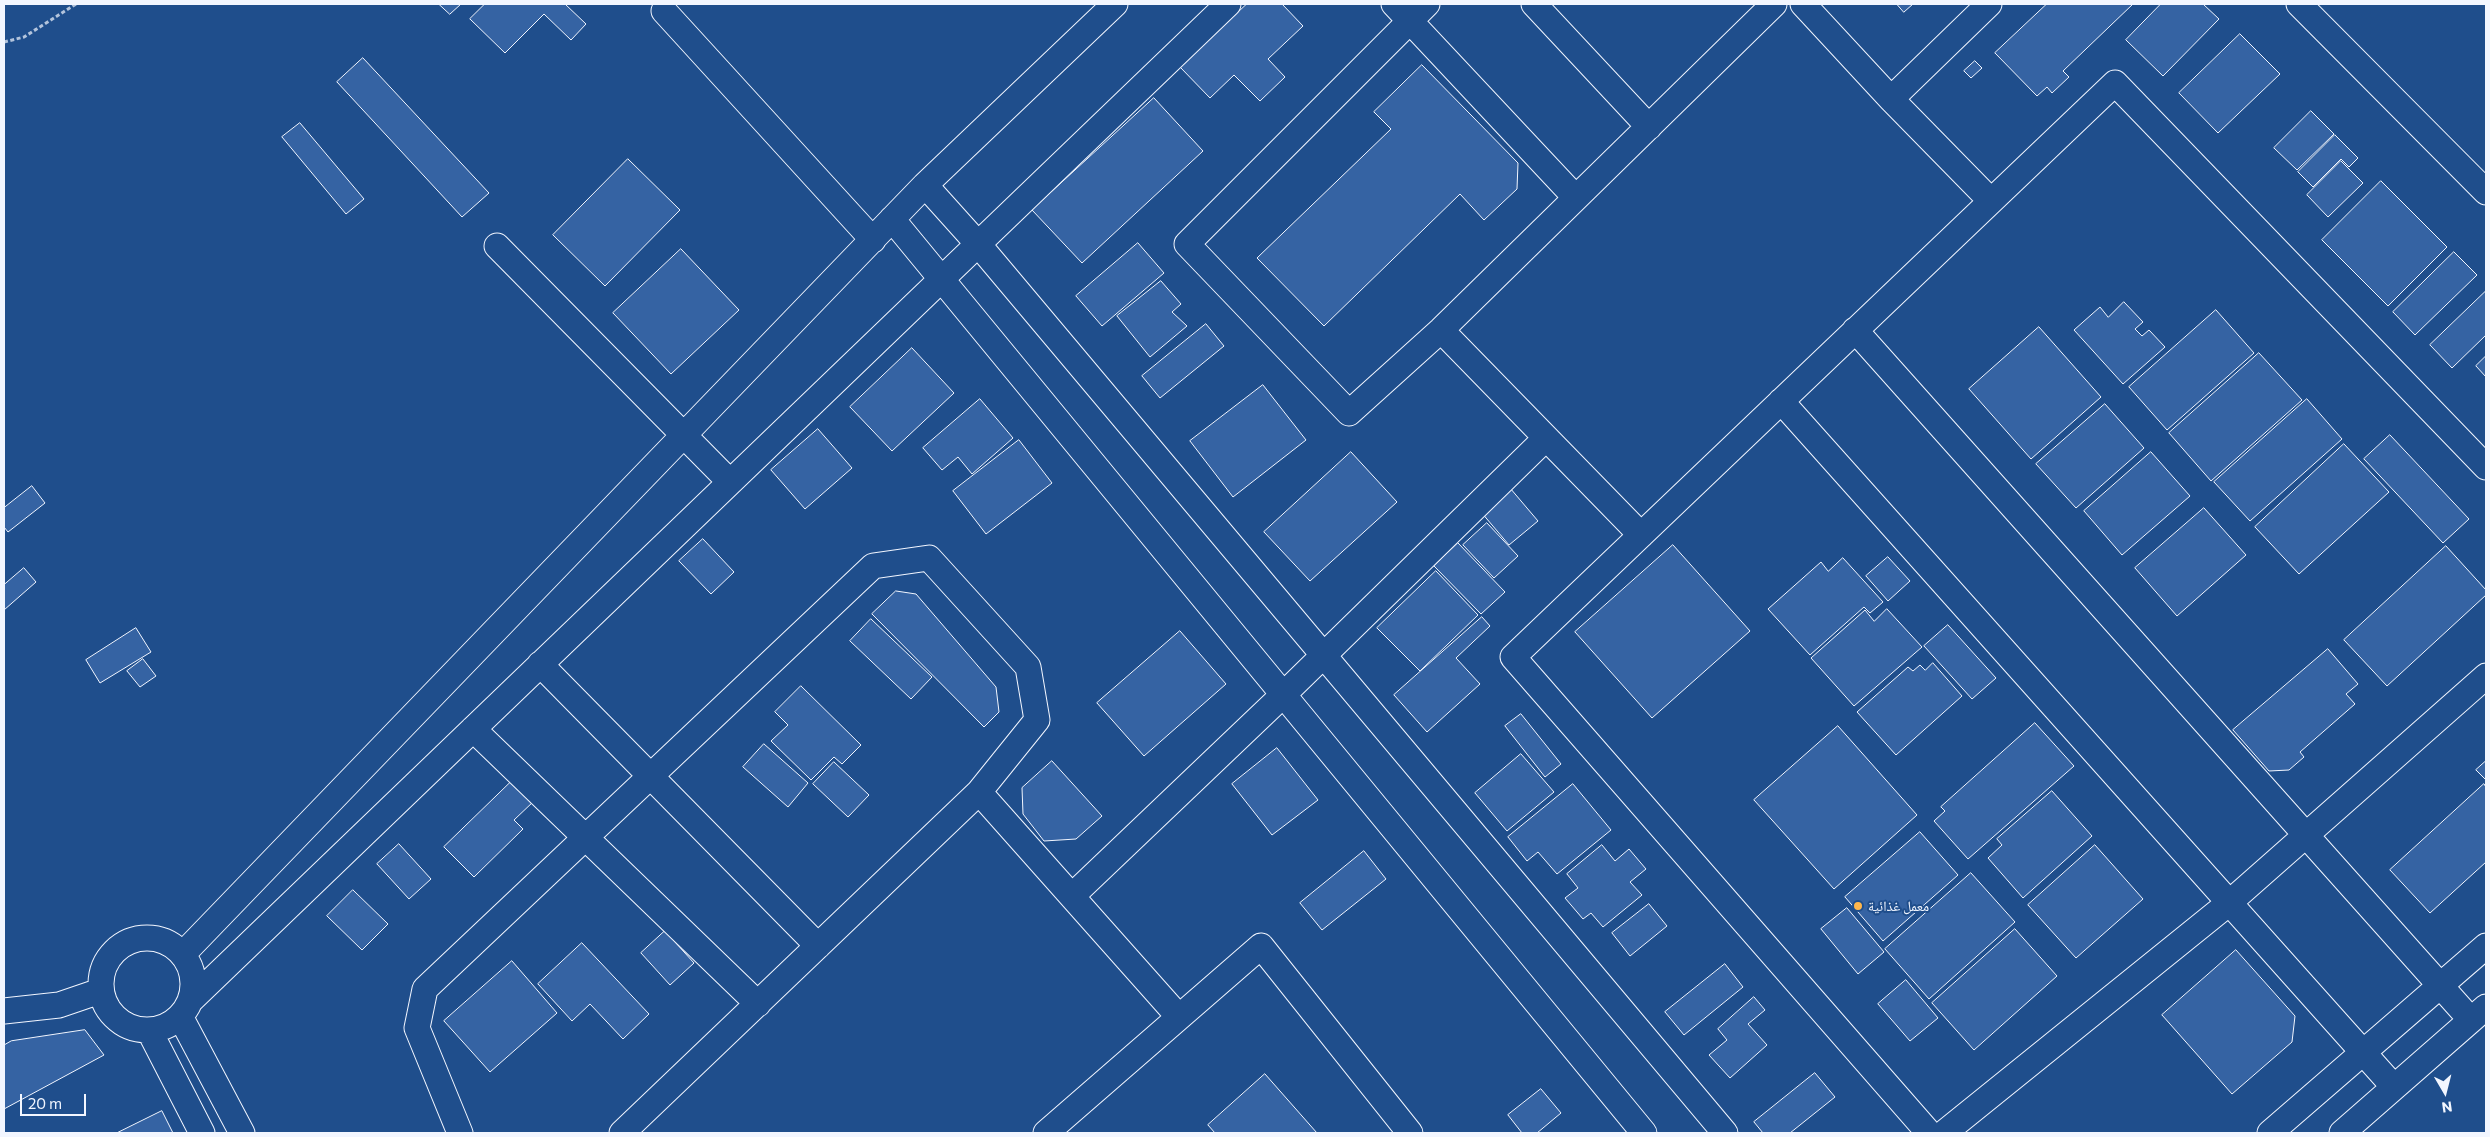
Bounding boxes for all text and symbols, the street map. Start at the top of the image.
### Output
place label: معمل غذائية [1868,898,1929,914]
marker: معمل غذائية [1852,900,1864,912]
north arrow [2420,1067,2470,1117]
scale bar [22,1084,89,1116]
text: 20 m [28,1094,62,1112]
text: N [2441,1098,2454,1116]

